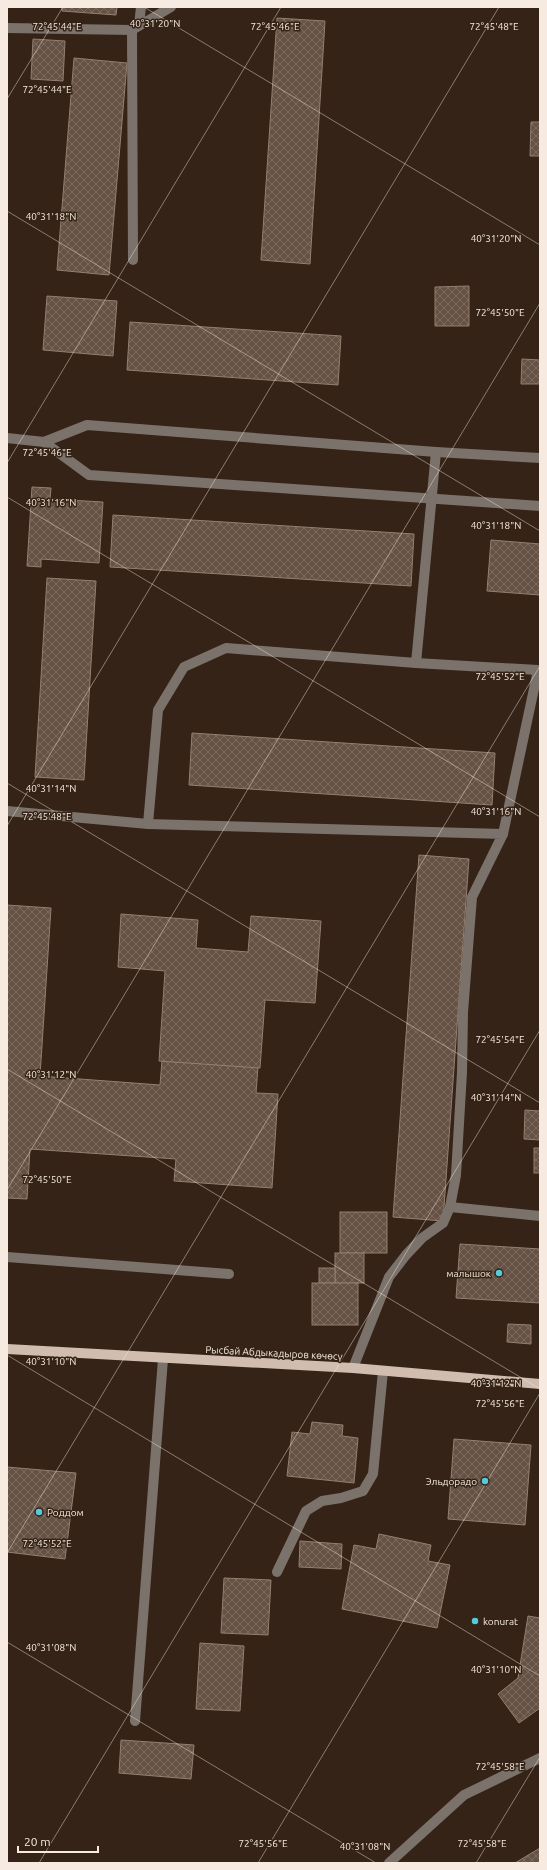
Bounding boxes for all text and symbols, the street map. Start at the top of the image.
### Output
text: 40°31'20"N [130,18,180,29]
text: 72°45'44"E [32,21,82,32]
text: 72°45'46"E [250,21,300,32]
text: 72°45'48"E [469,21,519,32]
text: 72°45'44"E [22,84,72,95]
text: 40°31'18"N [26,211,76,222]
text: 40°31'20"N [471,233,521,244]
text: 72°45'50"E [475,307,525,318]
text: 72°45'46"E [22,447,72,458]
text: 40°31'16"N [26,497,76,508]
text: 40°31'18"N [471,520,521,531]
text: 72°45'52"E [475,671,525,682]
text: 40°31'14"N [26,783,76,794]
text: 40°31'16"N [471,806,521,817]
text: 72°45'48"E [22,811,72,822]
text: 72°45'54"E [475,1034,525,1045]
text: 40°31'12"N [26,1069,76,1080]
text: 40°31'14"N [471,1092,521,1103]
text: 72°45'50"E [22,1174,72,1185]
place label: малышок [446,1268,491,1279]
marker: малышок [494,1268,504,1278]
street label: Рысбай Абдыкадыров көчөсү [205,1344,343,1362]
text: 40°31'10"N [26,1356,76,1367]
text: 40°31'12"N [471,1378,521,1389]
text: 72°45'56"E [475,1398,525,1409]
place label: Эльдорадо [426,1476,477,1487]
marker: Эльдорадо [480,1476,490,1486]
marker: Роддом [34,1507,44,1517]
place label: Роддом [47,1507,84,1518]
text: 72°45'52"E [22,1538,72,1549]
marker: konurat [470,1616,480,1626]
place label: konurat [483,1616,518,1627]
text: 40°31'08"N [26,1642,76,1653]
text: 40°31'10"N [471,1664,521,1675]
text: 72°45'58"E [475,1761,525,1772]
scale bar [18,1828,98,1854]
text: 20 m [24,1835,51,1848]
text: 72°45'56"E [238,1838,288,1849]
text: 72°45'58"E [457,1838,507,1849]
text: 40°31'08"N [340,1841,390,1852]

